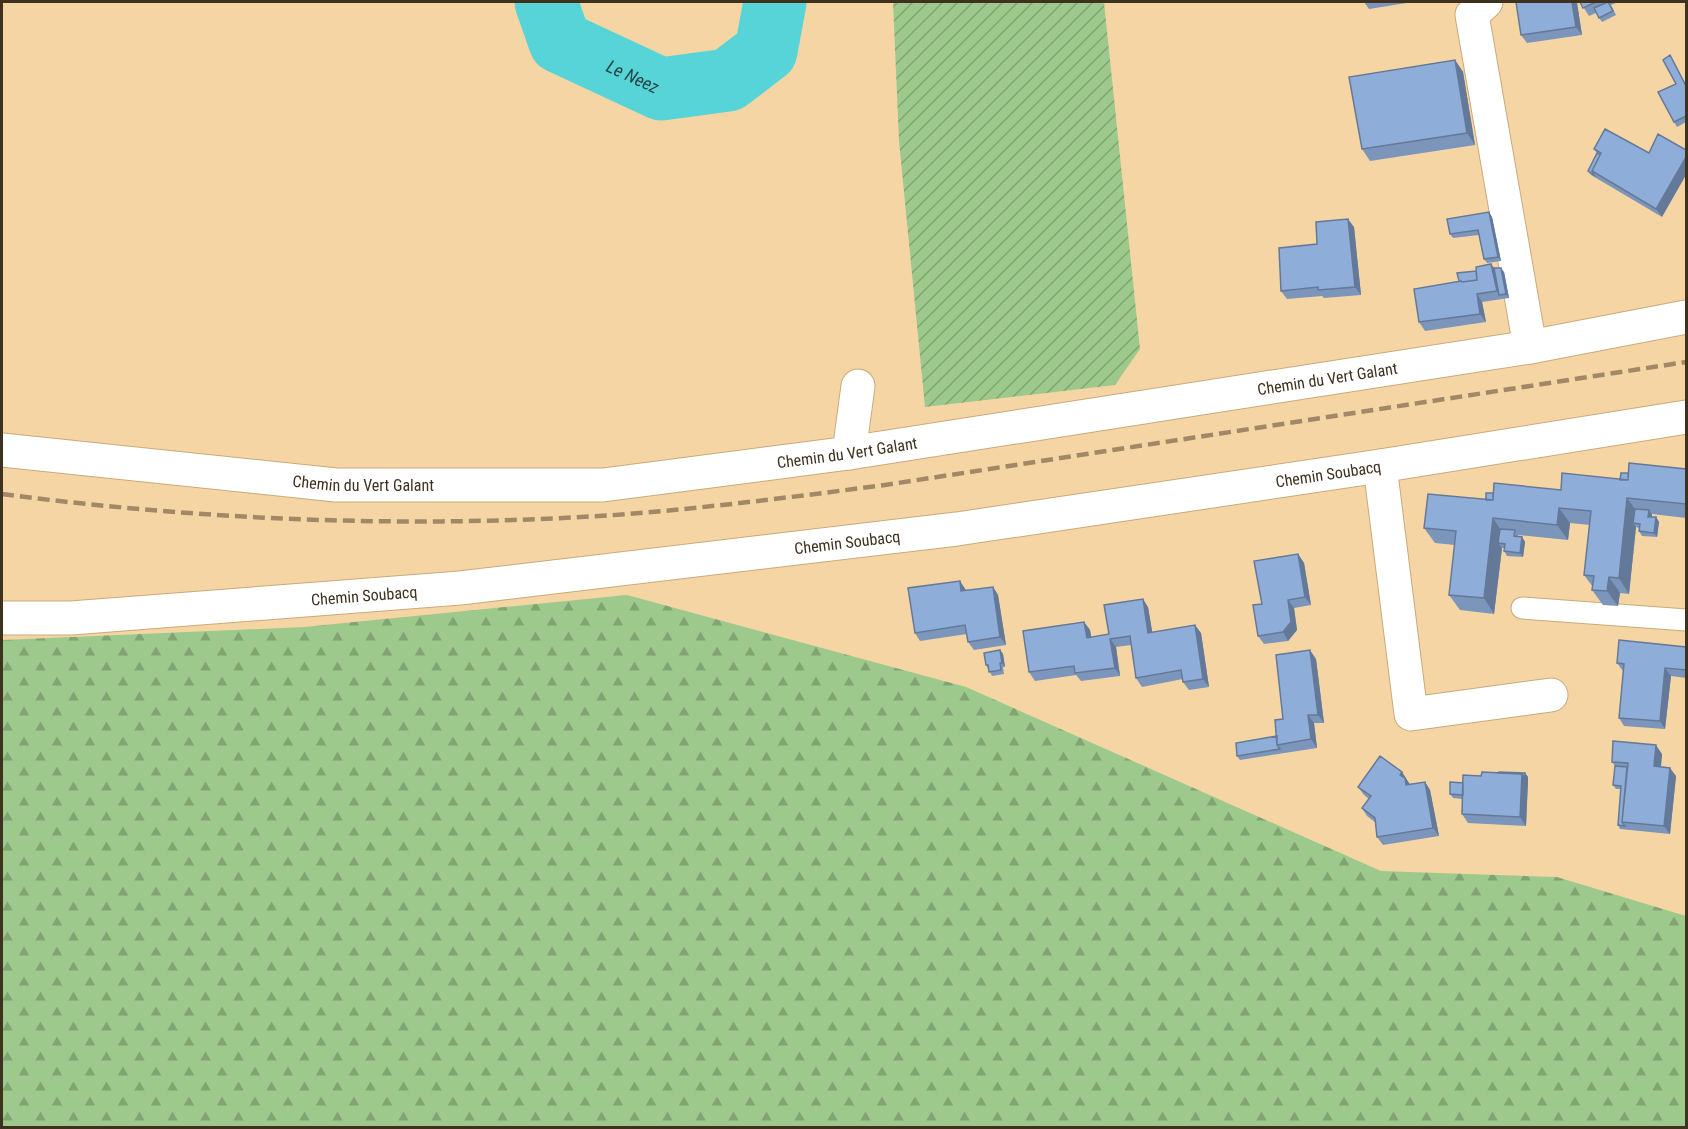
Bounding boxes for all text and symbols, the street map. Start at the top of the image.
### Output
water label: Le Neez [604,55,663,97]
street label: Chemin du Vert Galant [1256,358,1399,399]
street label: Chemin du Vert Galant [776,433,919,472]
street label: Chemin Soubacq [1274,456,1382,491]
street label: Chemin du Vert Galant [292,471,434,495]
street label: Chemin Soubacq [793,526,901,558]
street label: Chemin Soubacq [310,582,418,609]

